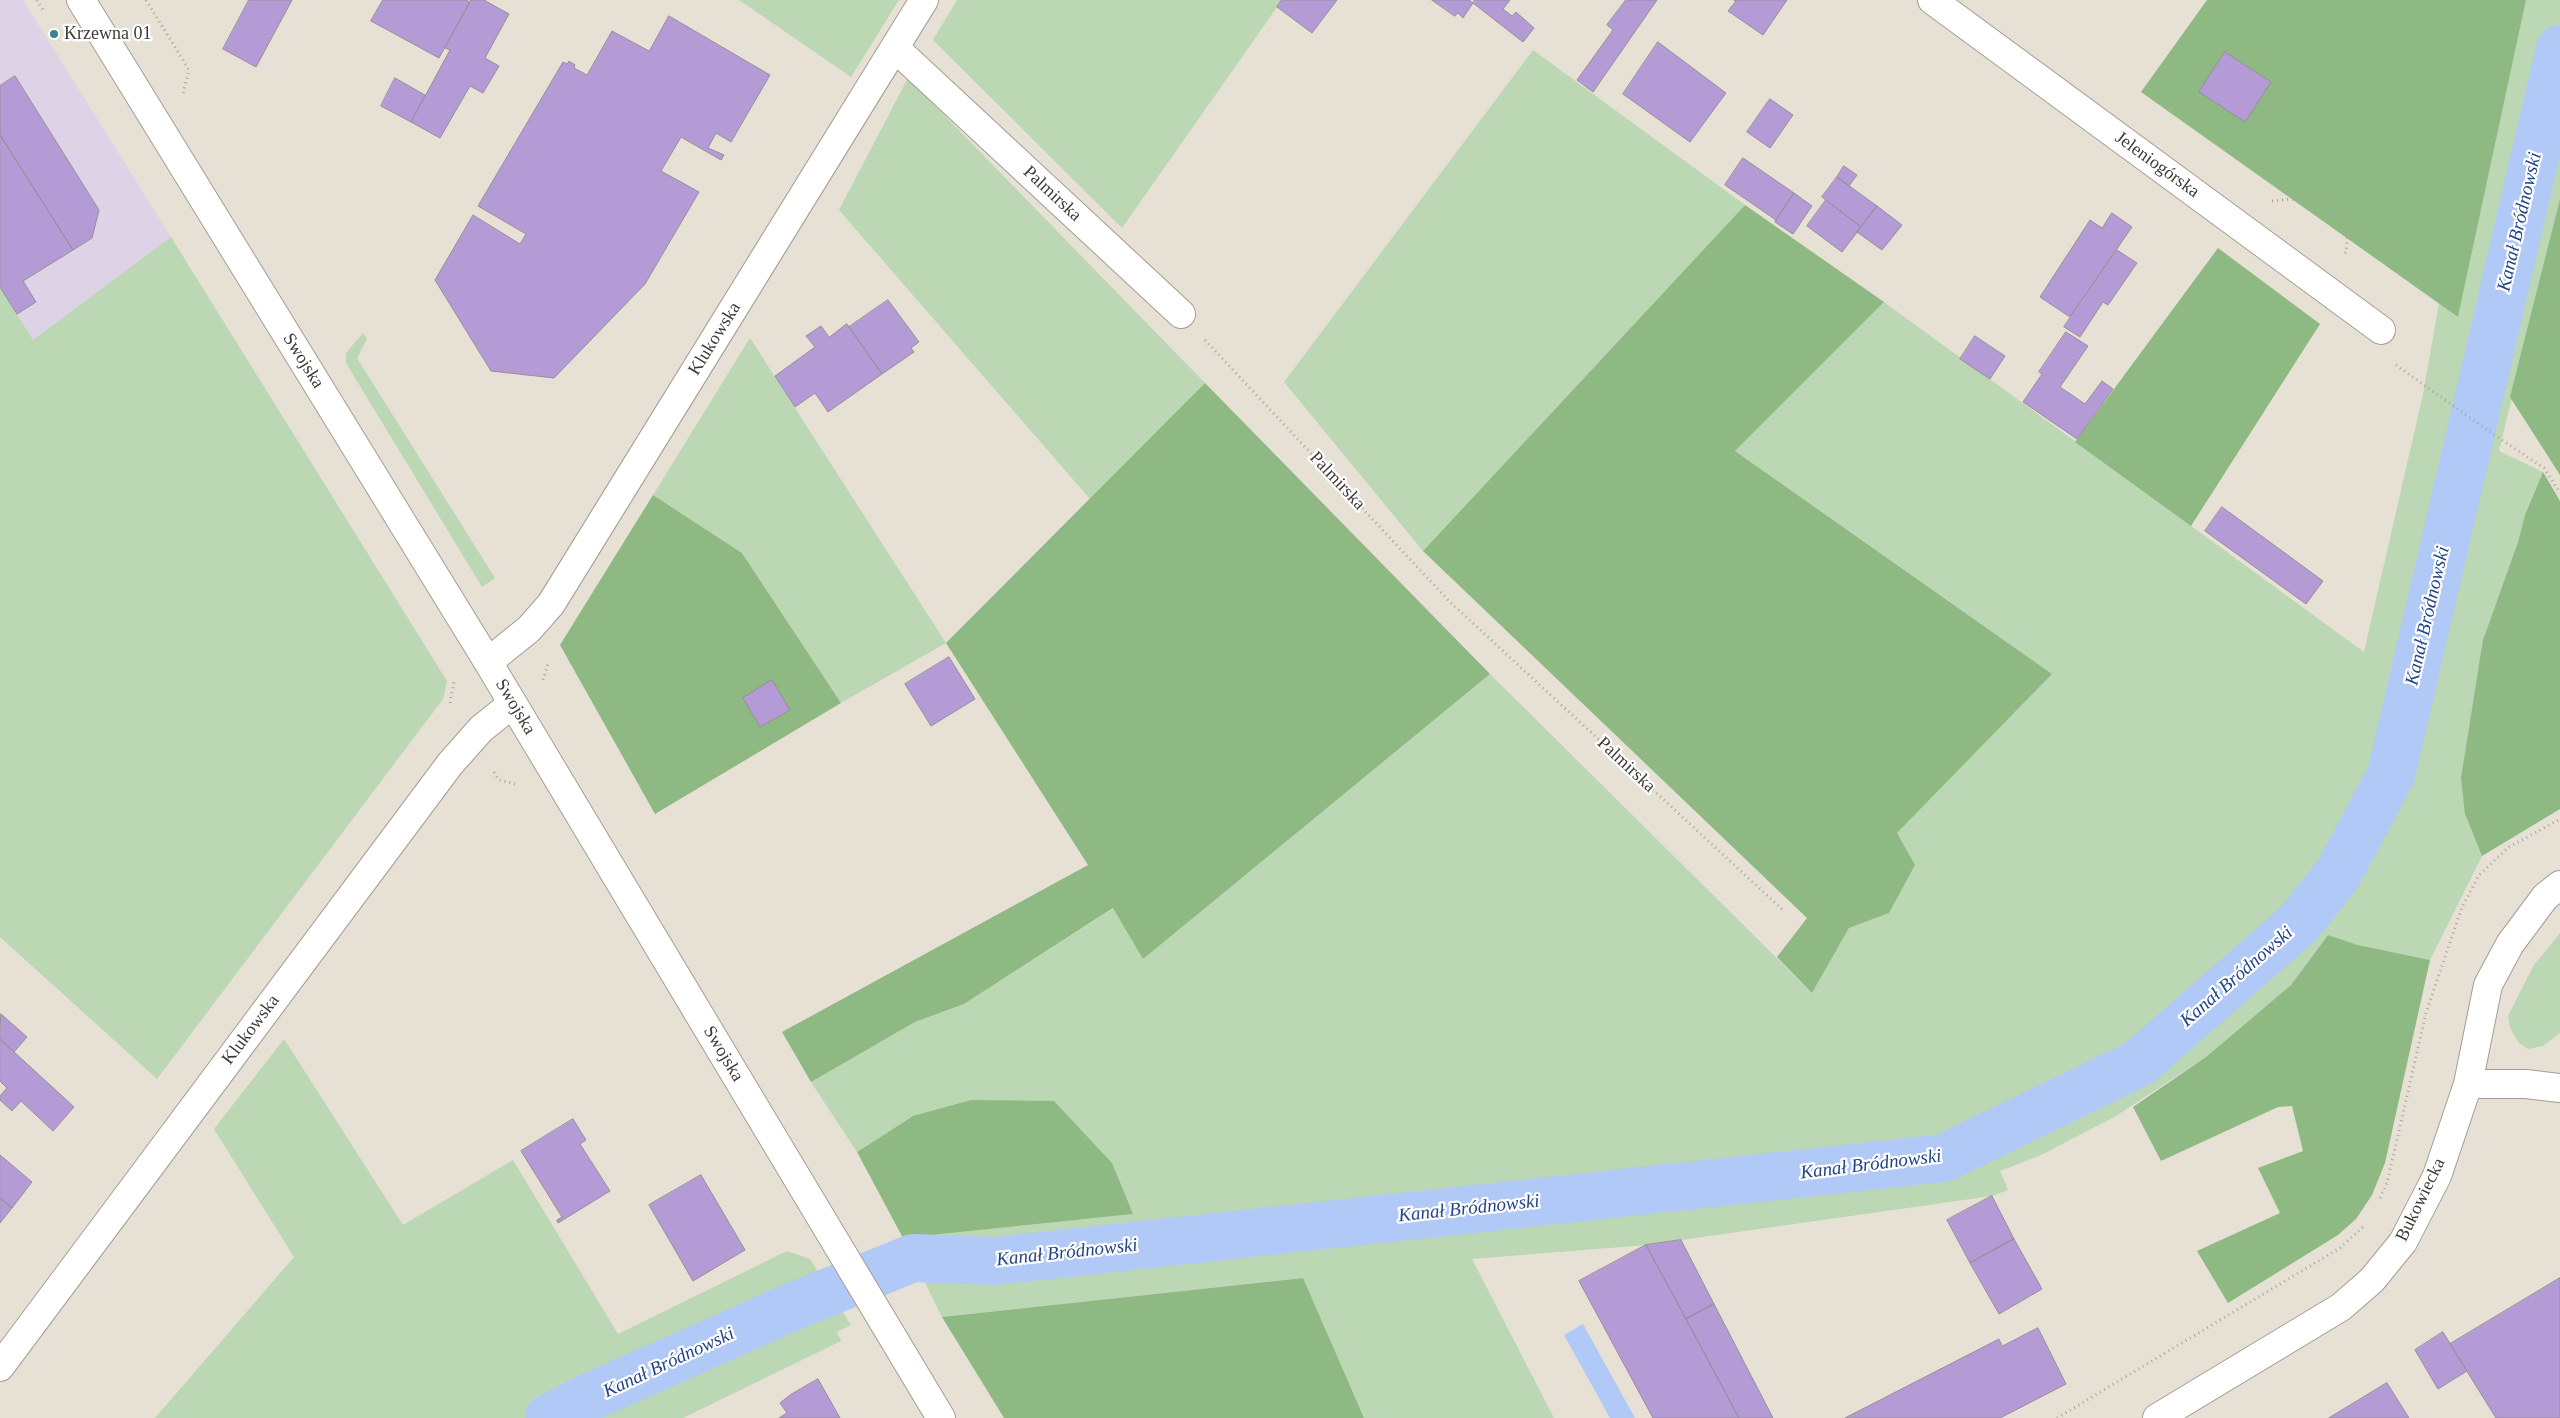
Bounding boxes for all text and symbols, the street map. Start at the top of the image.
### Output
place label: Krzewna 01 [64,23,151,45]
marker: Krzewna 01 [48,28,60,40]
street label: Jeleniogórska [2111,127,2203,203]
water label: Kanał Bródnowski [2493,150,2547,294]
street label: Palmirska [1018,162,1086,226]
street label: Klukowska [684,299,746,379]
street label: Swojska [278,329,328,393]
street label: Palmirska [1305,447,1369,515]
water label: Kanał Bródnowski [2401,544,2455,688]
street label: Swojska [490,675,540,739]
street label: Palmirska [1592,733,1660,797]
water label: Kanał Bródnowski [2176,922,2298,1032]
street label: Klukowska [218,991,284,1069]
street label: Swojska [698,1022,748,1086]
water label: Kanał Bródnowski [1799,1145,1943,1185]
street label: Bukowiecka [2392,1155,2450,1245]
water label: Kanał Bródnowski [1397,1190,1541,1228]
water label: Kanał Bródnowski [995,1234,1139,1272]
water label: Kanał Bródnowski [600,1323,738,1403]

